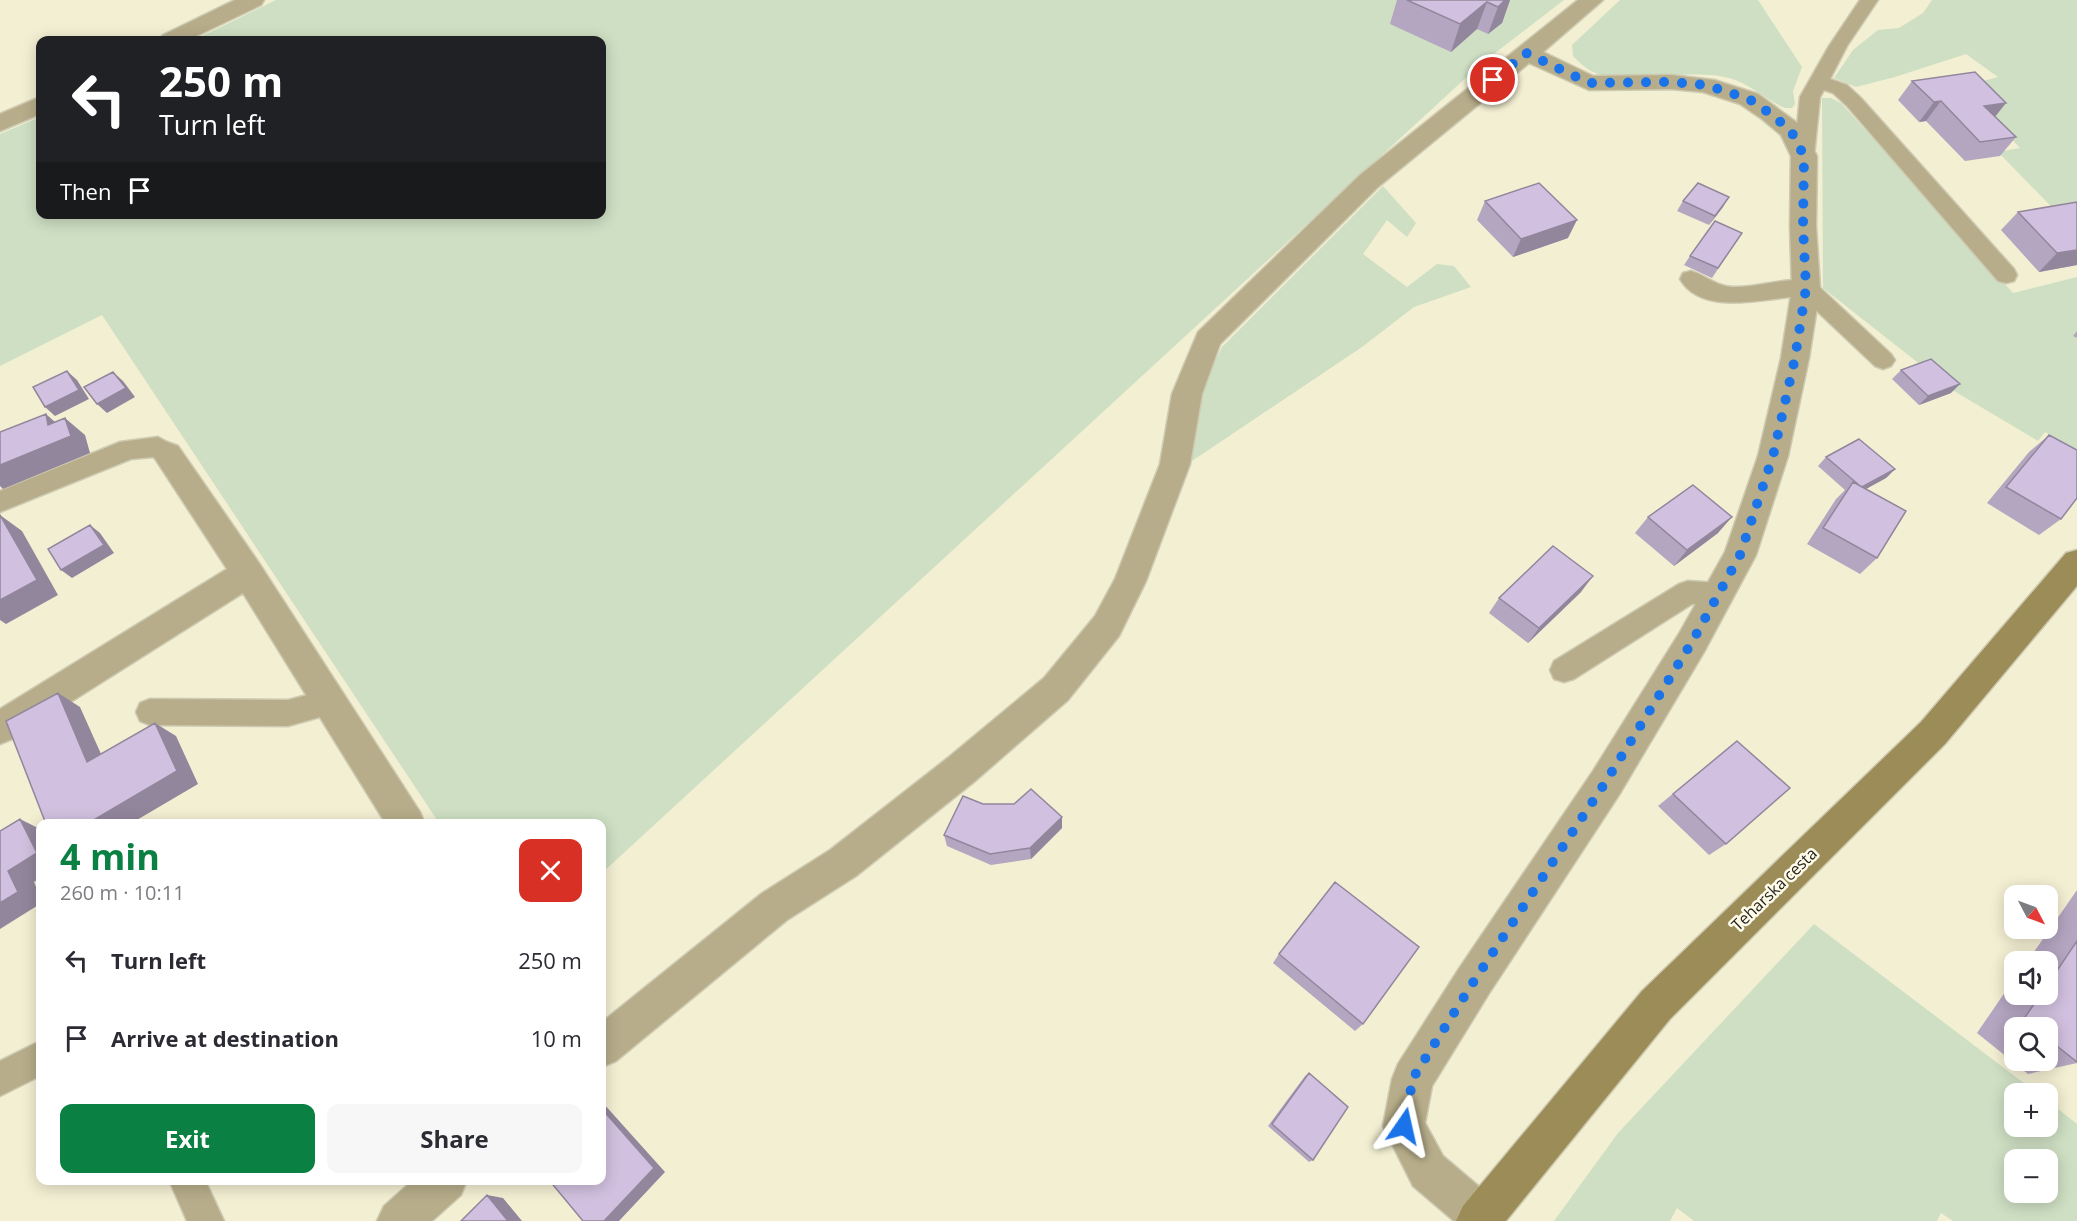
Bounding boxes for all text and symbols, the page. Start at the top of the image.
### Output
text: 250 m [159,52,283,109]
pin [1467,54,1518,105]
icon: left [60,60,138,138]
icon: arrive [1476,63,1509,96]
text: Turn left [159,106,266,143]
icon: arrive [123,174,156,207]
text: Then [60,176,111,206]
text: 4 min [60,832,160,881]
button: close [519,839,582,902]
street label: Teharska cesta [1726,843,1822,935]
text: 260 m · 10:11 [60,879,185,906]
north arrow [2004,885,2058,939]
map controls [2004,885,2058,1203]
icon: left [60,944,93,977]
text: Turn left [111,945,206,975]
text: 250 m [518,945,582,975]
button: sound [2004,951,2058,1005]
button: search [2004,1017,2058,1071]
icon: arrive [60,1022,93,1055]
text: Arrive at destination [111,1023,339,1053]
text: 10 m [531,1023,582,1053]
button: + [2004,1083,2058,1137]
position arrow [1372,1094,1436,1158]
button: Exit [60,1104,315,1173]
button: Share [327,1104,582,1173]
button: − [2004,1149,2058,1203]

